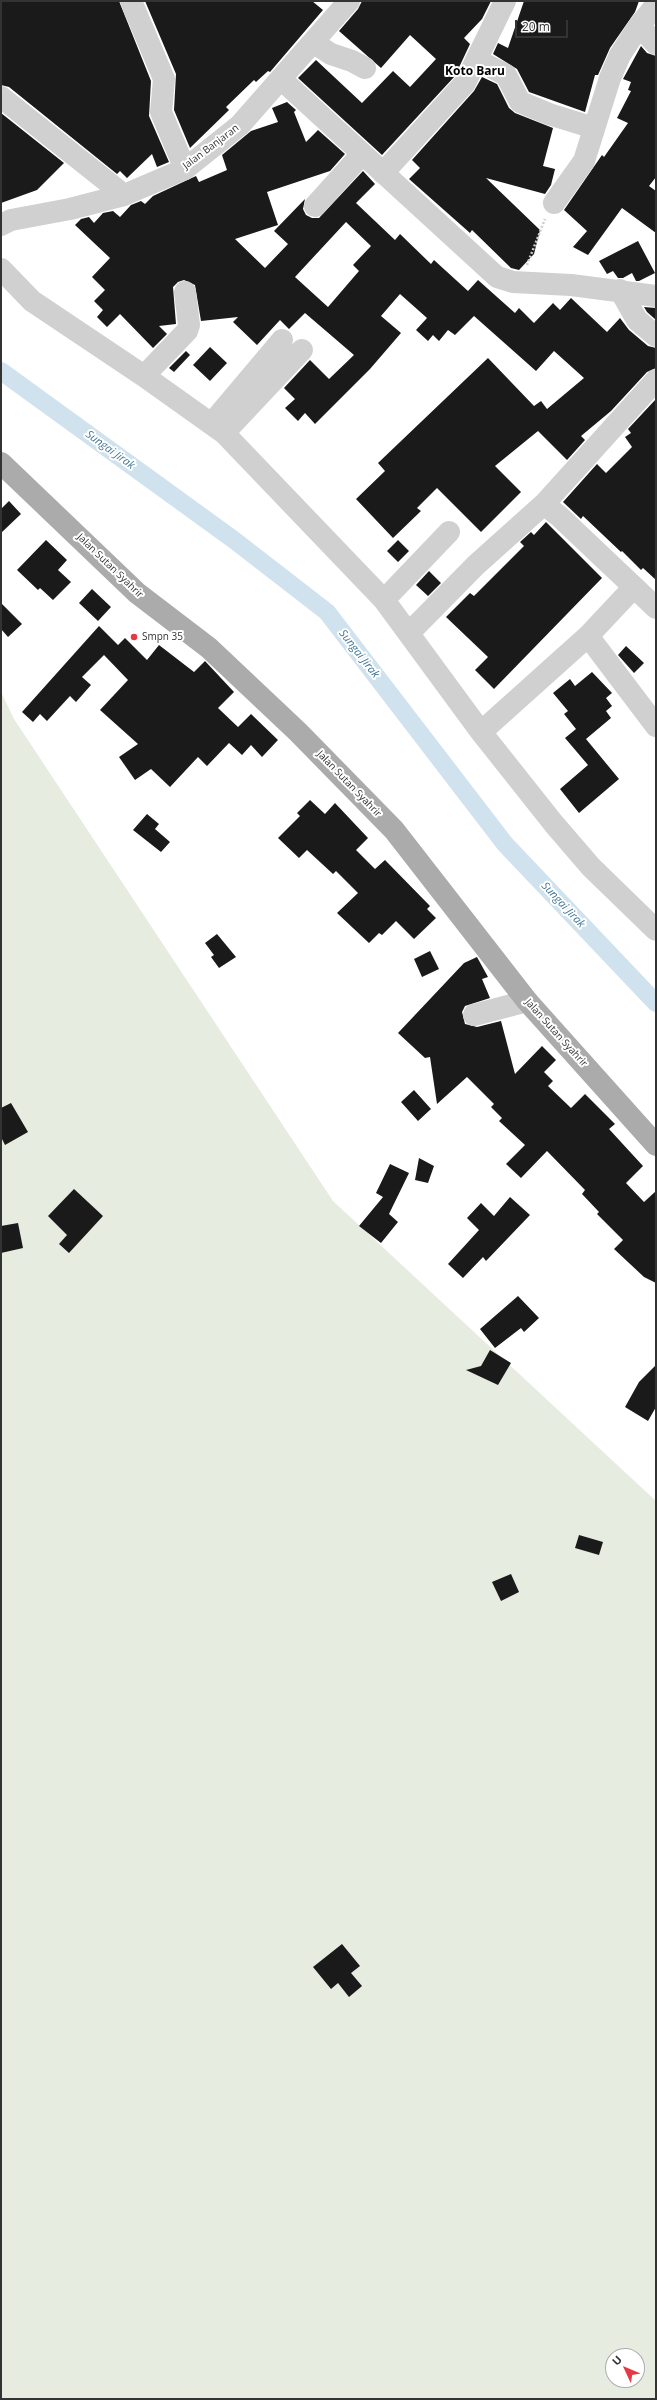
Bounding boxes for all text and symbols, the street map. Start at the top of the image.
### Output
scale bar [517,12,570,38]
text: 20 m [522,18,550,35]
district label: Koto Baru [445,65,505,79]
street label: Jalan Banjaran [181,122,241,172]
water label: Sungai Jirak [83,428,137,472]
street label: Jalan Sutan Syahrir [74,531,146,601]
water label: Sungai Jirak [336,627,382,681]
place label: Smpn 35 [142,631,183,643]
marker: Smpn 35 [129,632,139,642]
street label: Jalan Sutan Syahrir [314,748,384,820]
water label: Sungai Jirak [539,879,587,931]
street label: Jalan Sutan Syahrir [522,997,590,1069]
north arrow [605,2348,645,2388]
text: U [608,2352,625,2368]

